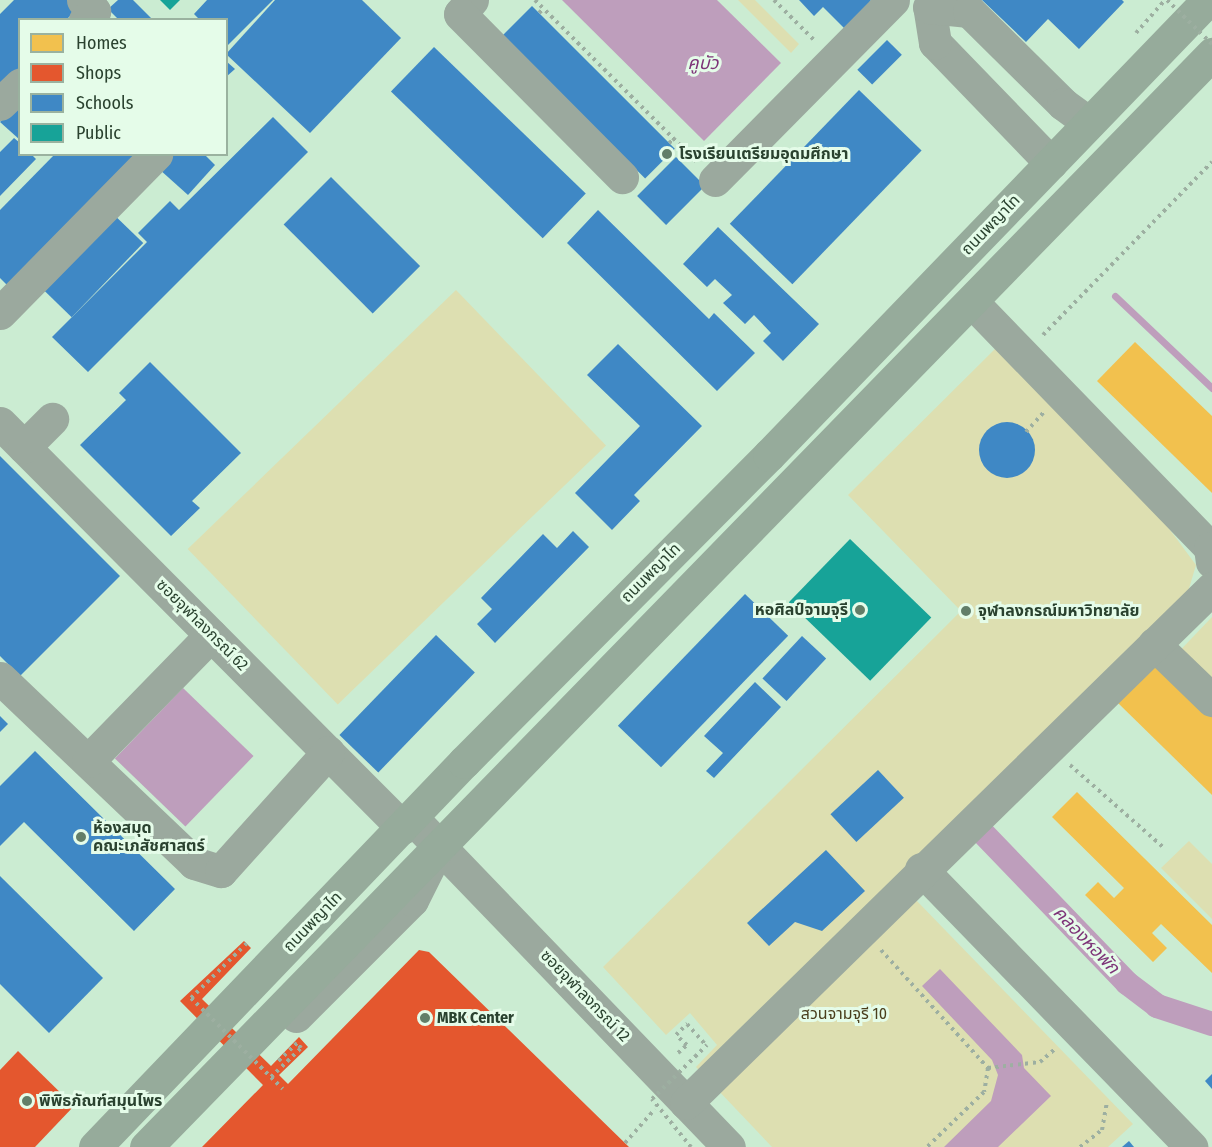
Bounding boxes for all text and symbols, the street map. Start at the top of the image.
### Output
legend [18,18,228,156]
text: Homes [76,32,127,54]
water label: คูบัว [688,52,718,74]
text: Shops [76,62,121,84]
text: Schools [76,92,134,114]
text: Public [76,122,121,144]
place label: โรงเรียนเตรียมอุดมศึกษา [679,144,849,164]
marker: โรงเรียนเตรียมอุดมศึกษา [660,147,674,161]
street label: ถนนพญาไท [958,191,1024,259]
street label: ถนนพญาไท [617,539,685,607]
street label: ซอยจุฬาลงกรณ์ 62 [152,575,252,675]
place label: หอศิลป์จามจุรี [755,600,848,620]
place label: จุฬาลงกรณ์มหาวิทยาลัย [978,601,1139,621]
marker: หอศิลป์จามจุรี [853,603,867,617]
marker: จุฬาลงกรณ์มหาวิทยาลัย [959,604,973,618]
place label: ห้องสมุด คณะเภสัชศาสตร์ [93,818,205,856]
marker: ห้องสมุด คณะเภสัชศาสตร์ [74,830,88,844]
street label: ถนนพญาไท [280,888,346,956]
water label: คลองหอพัก [1049,902,1123,978]
street label: ซอยจุฬาลงกรณ์ 12 [536,946,634,1046]
park label: สวนจามจุรี 10 [801,1004,887,1024]
place label: MBK Center [437,1008,514,1028]
marker: MBK Center [418,1011,432,1025]
place label: พิพิธภัณฑ์สมุนไพร [39,1091,162,1111]
marker: พิพิธภัณฑ์สมุนไพร [20,1094,34,1108]

